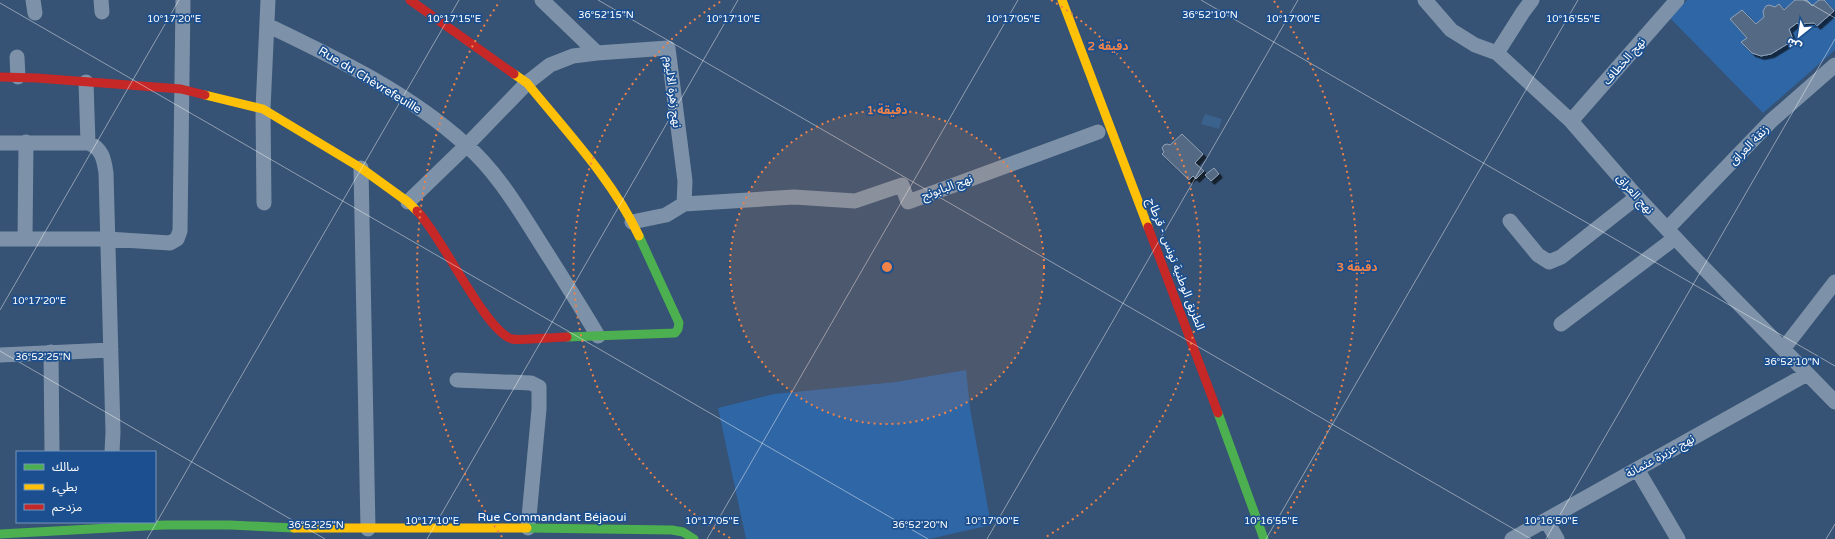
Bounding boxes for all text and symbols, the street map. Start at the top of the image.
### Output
text: 36°52'15"N [578,9,634,21]
text: 36°52'10"N [1182,9,1238,21]
text: 10°17'20"E [147,13,201,25]
text: 10°17'15"E [427,13,481,25]
text: 10°17'10"E [706,13,760,25]
text: 10°17'05"E [986,13,1040,25]
text: 10°17'00"E [1266,13,1320,25]
text: 10°16'55"E [1546,13,1600,25]
north arrow [1779,16,1819,56]
street label: نهج الخطاف [1600,35,1650,89]
text: ش [1784,35,1804,54]
text: 2 دقيقة [1088,39,1128,53]
street label: Rue du Chèvrefeuille [316,44,424,116]
street label: نهج زهرة الاليوم [660,55,684,129]
text: 1 دقيقة [867,103,907,117]
street label: زنقة العراق [1726,122,1772,168]
street label: نهج البابونج [919,171,975,205]
street label: نهج العراق [1612,171,1657,218]
street label: الطريق الوطنية تونس - قرطاج [1142,196,1208,333]
centre of rings [880,260,894,274]
text: 3 دقيقة [1337,260,1377,274]
text: 10°17'20"E [12,295,66,307]
text: 36°52'25"N [15,351,71,363]
text: 36°52'10"N [1764,356,1820,368]
street label: نهج عزيزة عثمانة [1623,431,1698,482]
legend [16,451,156,523]
text: سالك [52,460,79,474]
text: بطيء [52,480,78,497]
text: مزدحم [52,500,82,516]
street label: Rue Commandant Béjaoui [478,510,626,524]
text: 10°17'10"E [405,515,459,527]
text: 10°17'05"E [685,515,739,527]
text: 10°17'00"E [965,515,1019,527]
text: 10°16'55"E [1244,515,1298,527]
text: 10°16'50"E [1524,515,1578,527]
text: 36°52'25"N [288,519,344,531]
text: 36°52'20"N [892,519,948,531]

